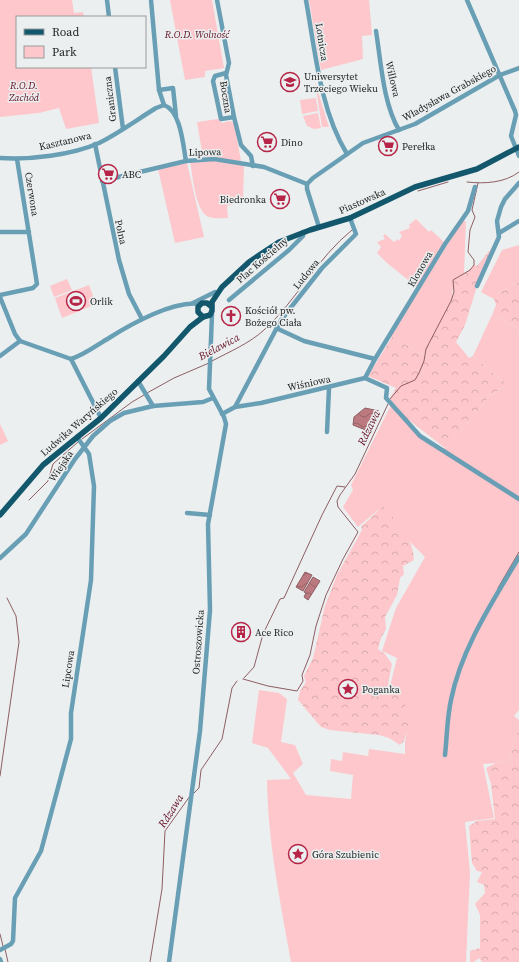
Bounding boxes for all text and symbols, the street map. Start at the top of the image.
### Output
legend [16,16,146,68]
street label: Lotnicza [313,22,332,63]
text: Road [52,24,79,40]
park label: R.O.D. Wolność [164,28,230,41]
text: Park [52,44,77,60]
street label: Willowa [383,60,404,99]
street label: Władysława Grabskiego [400,62,499,124]
place label: Uniwersytet Trzeciego Wieku [304,70,378,95]
school or university icon: Uniwersytet Trzeciego Wieku [279,71,301,93]
street label: Graniczna [101,75,119,122]
park label: R.O.D. Zachód [8,79,40,104]
street label: Boczna [217,80,235,115]
street label: Kasztanowa [38,129,93,153]
supermarket icon: Dino [256,131,278,153]
supermarket icon: Perełka [377,135,399,157]
place label: Dino [281,136,303,149]
place label: Perełka [402,140,436,153]
street label: Lipowa [189,145,222,159]
supermarket icon: ABC [97,163,119,185]
place label: ABC [122,168,141,181]
street label: Czerwona [22,171,42,218]
street label: Piastowska [337,185,388,217]
supermarket icon: Biedronka [269,188,291,210]
place label: Biedronka [220,193,267,206]
street label: Polna [112,218,130,247]
street label: Plac Kościelny [234,233,291,286]
street label: Klonowa [405,248,436,289]
street label: Ludowa [290,256,323,292]
sports icon: Orlik [65,290,87,312]
place label: Orlik [90,295,113,308]
place label: Kościół pw. Bożego Ciała [245,304,303,329]
church icon: Kościół pw. Bożego Ciała [220,305,242,327]
water label: Bielawica [195,330,242,365]
street label: Wiśniowa [286,372,333,394]
street label: Ludwika Waryńskiego [38,385,121,459]
water label: Rdzawa [354,408,384,449]
street label: Wiejska [46,447,77,484]
street label: Ostroszowicka [189,608,207,675]
building icon: Ace Rico [230,621,252,643]
place label: Ace Rico [255,626,294,639]
street label: Lipcowa [59,649,78,689]
place icon: Poganka [337,678,359,700]
place label: Poganka [362,683,401,696]
water label: Rdzawa [154,791,187,832]
place icon: Góra Szubienic [287,843,309,865]
place label: Góra Szubienic [312,848,379,861]

